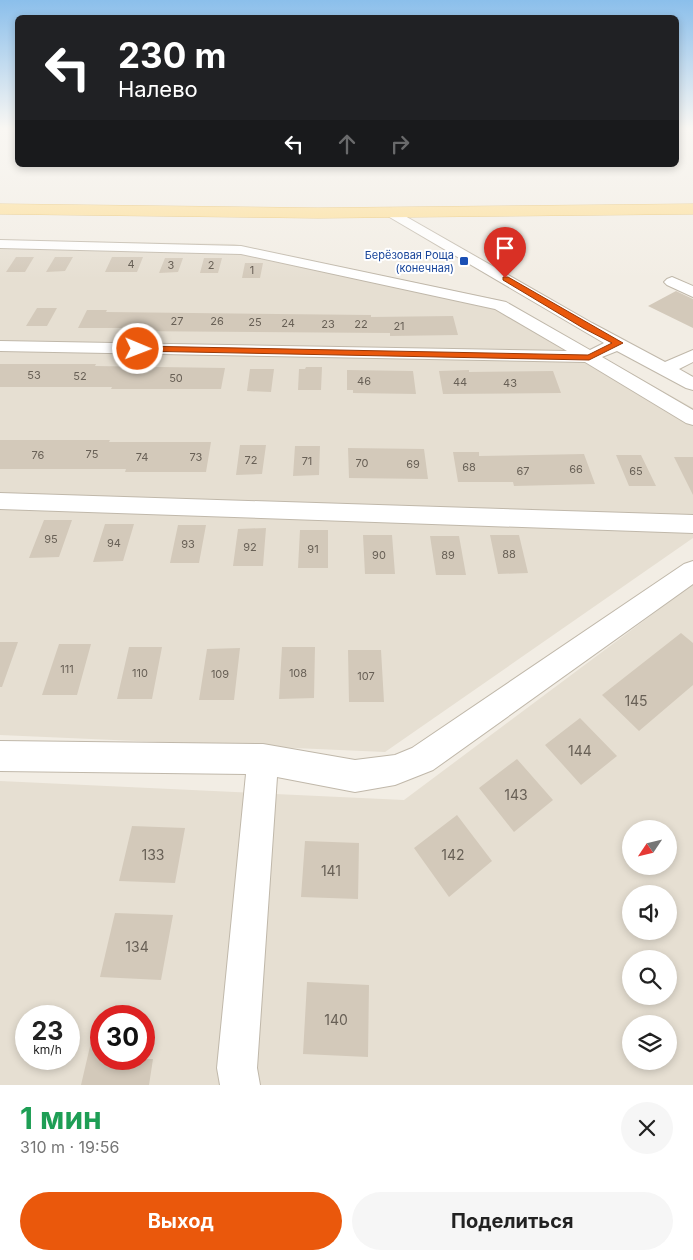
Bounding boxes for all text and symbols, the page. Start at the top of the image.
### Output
text: 230 m [118,34,226,76]
icon: left [35,35,100,100]
text: Налево [118,76,198,102]
icon: left [280,130,308,158]
icon: ahead [333,130,361,158]
icon: right [386,130,414,158]
pin [484,227,526,278]
icon: arrive [491,234,519,262]
place label: Берёзовая Роща (конечная) [365,248,454,275]
marker: Берёзовая Роща (конечная) [458,255,470,267]
house number: 4 [127,257,135,271]
house number: 3 [168,258,175,272]
house number: 2 [208,258,214,272]
house number: 1 [250,263,254,277]
house number: 27 [171,314,183,328]
house number: 26 [210,314,224,328]
house number: 25 [248,315,262,329]
house number: 24 [281,316,295,330]
house number: 23 [321,317,335,331]
house number: 22 [354,317,368,331]
house number: 21 [393,319,405,333]
position arrow [111,322,163,374]
house number: 53 [27,368,41,382]
house number: 52 [73,369,87,383]
house number: 50 [169,371,183,385]
house number: 46 [357,374,371,388]
house number: 44 [453,375,467,389]
house number: 43 [503,376,517,390]
house number: 75 [86,447,99,461]
house number: 76 [32,448,45,462]
house number: 74 [136,450,148,464]
house number: 73 [190,450,203,464]
house number: 72 [245,453,257,467]
house number: 71 [302,454,312,468]
house number: 70 [356,456,369,470]
house number: 69 [406,457,420,471]
house number: 68 [462,460,476,474]
house number: 66 [569,462,583,476]
house number: 67 [516,464,530,478]
house number: 65 [629,464,643,478]
house number: 95 [44,532,58,546]
house number: 94 [107,536,121,550]
house number: 93 [181,537,195,551]
house number: 92 [243,540,257,554]
house number: 91 [307,542,319,556]
house number: 88 [502,547,516,561]
house number: 90 [372,548,386,562]
house number: 89 [441,548,455,562]
house number: 111 [60,662,74,676]
house number: 110 [132,666,148,680]
house number: 108 [289,666,307,680]
house number: 109 [211,667,229,681]
house number: 107 [357,669,375,683]
house number: 145 [624,692,648,709]
house number: 144 [568,742,592,759]
house number: 143 [504,786,528,803]
north arrow [622,820,678,875]
map controls [622,820,677,1070]
house number: 133 [142,846,165,863]
house number: 142 [441,846,465,863]
house number: 141 [321,862,341,879]
button: sound [622,885,677,940]
house number: 134 [125,938,149,955]
button: search [622,950,677,1005]
speed limit sign: 30 [90,1005,155,1070]
house number: 140 [324,1011,348,1028]
button: layers [622,1015,677,1070]
text: 23 [32,1016,63,1046]
text: km/h [33,1042,62,1057]
text: 1 мин [20,1100,102,1136]
button: close [621,1102,673,1154]
text: 310 m · 19:56 [20,1137,119,1157]
button: Выход [20,1192,342,1250]
button: Поделиться [352,1192,673,1250]

